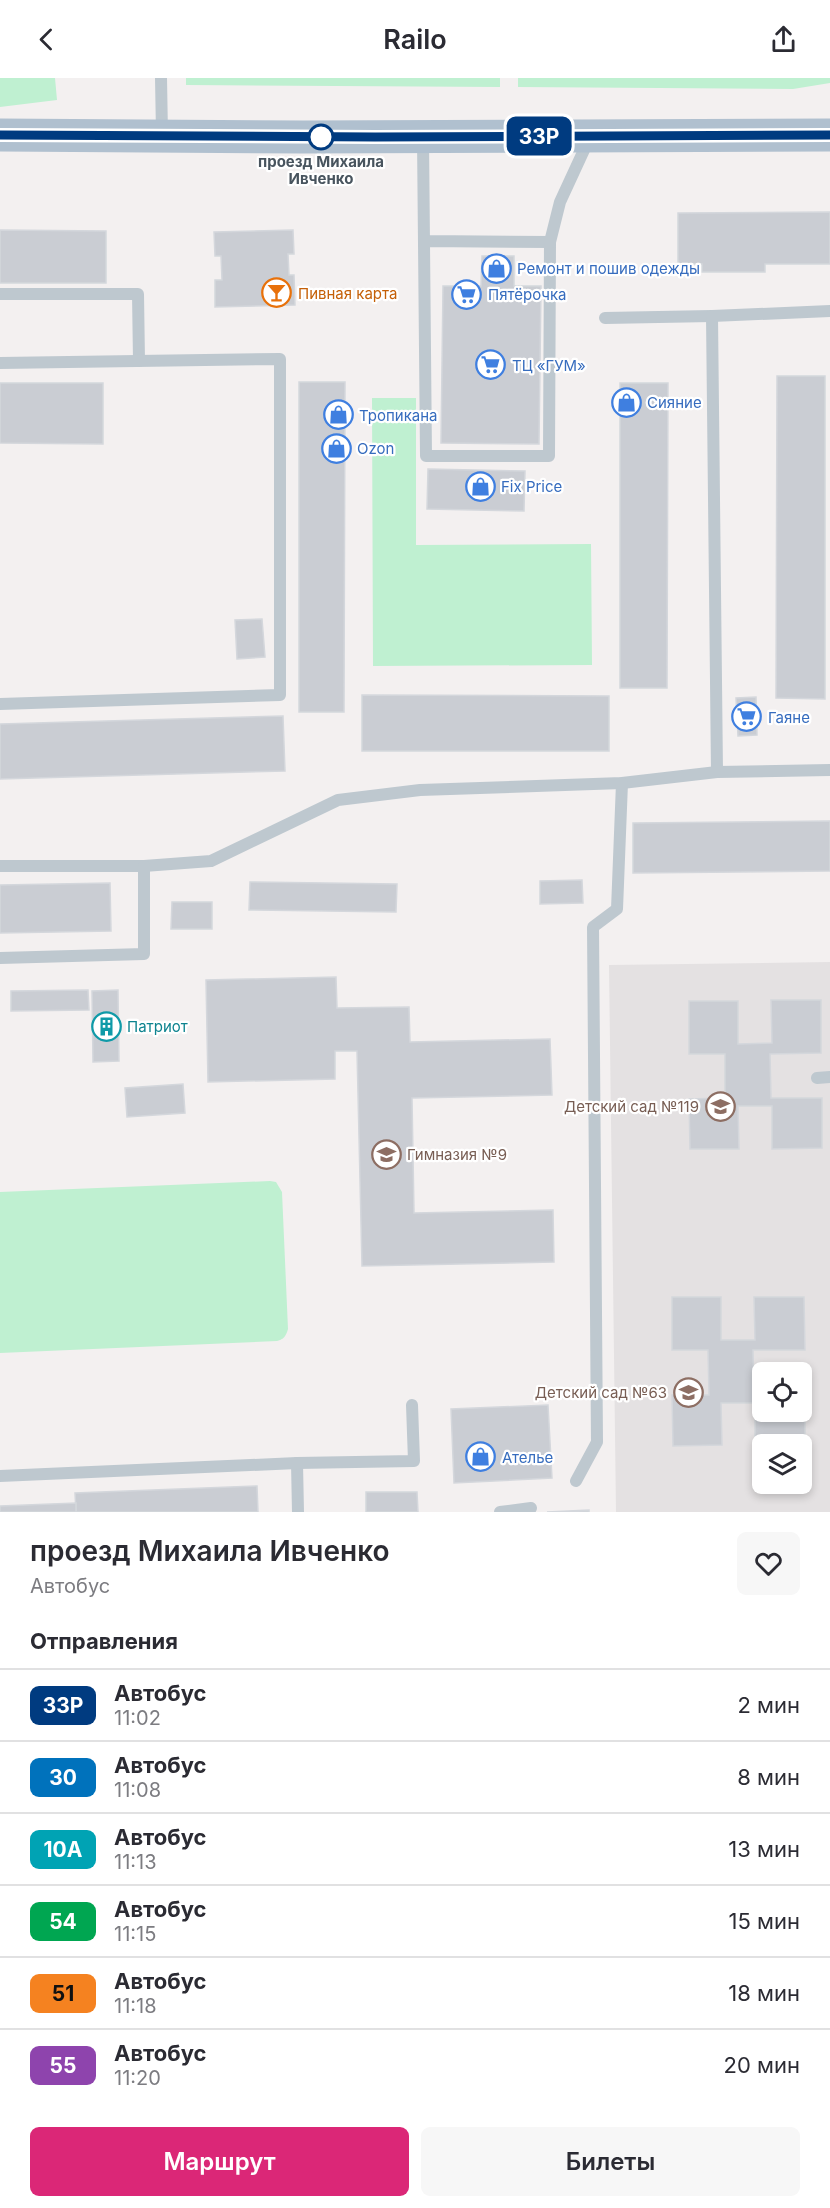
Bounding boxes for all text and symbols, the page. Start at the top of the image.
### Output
icon: back [30,23,63,56]
text: Railo [383,23,447,56]
icon: share [767,23,800,56]
line badge: 33Р [504,116,574,156]
marker: проезд Михаила Ивченко [308,124,334,150]
text: 33Р [519,124,559,149]
place label: проезд Михаила Ивченко [258,152,384,188]
shop icon: Ремонт и пошив одежды [480,252,512,284]
place label: Ремонт и пошив одежды [517,259,700,278]
bar icon: Пивная карта [261,277,293,309]
supermarket icon: Пятёрочка [451,278,483,310]
place label: Пивная карта [298,284,397,303]
place label: Пятёрочка [488,285,567,304]
supermarket icon: ТЦ «ГУМ» [475,349,507,381]
place label: ТЦ «ГУМ» [512,356,586,375]
shop icon: Сияние [610,386,642,418]
place label: Сияние [647,393,702,412]
shop icon: Тропикана [322,399,354,431]
place label: Тропикана [359,406,438,425]
shop icon: Ozon [320,432,352,464]
place label: Ozon [357,439,394,458]
shop icon: Fix Price [464,470,496,502]
place label: Fix Price [501,477,562,496]
supermarket icon: Гаяне [731,701,763,733]
place label: Гаяне [768,708,810,727]
building icon: Патриот [90,1010,122,1042]
place label: Патриот [127,1017,188,1036]
school or university icon: Детский сад №119 [704,1090,736,1122]
place label: Детский сад №119 [564,1097,699,1116]
school or university icon: Гимназия №9 [370,1138,402,1170]
place label: Гимназия №9 [407,1145,507,1164]
map controls [752,1362,812,1494]
button: locate [752,1362,812,1422]
school or university icon: Детский сад №63 [672,1376,704,1408]
place label: Детский сад №63 [535,1383,667,1402]
button: layers [752,1434,812,1494]
shop icon: Ателье [465,1441,497,1473]
place label: Ателье [502,1448,553,1467]
button: heart [737,1532,800,1595]
text: проезд Михаила Ивченко [30,1534,390,1568]
text: Автобус [30,1574,110,1598]
text: Отправления [30,1628,178,1654]
text: Автобус [114,1680,207,1706]
text: 2 мин [737,1692,800,1718]
text: 33Р [43,1693,83,1718]
text: 11:02 [114,1706,161,1730]
text: Автобус [114,1752,207,1778]
text: 8 мин [737,1764,800,1790]
text: 30 [49,1765,77,1790]
text: 11:08 [114,1778,161,1802]
text: Автобус [114,1824,207,1850]
text: 13 мин [728,1836,800,1862]
text: 10А [44,1837,82,1862]
text: 11:13 [114,1850,157,1874]
text: Автобус [114,1896,207,1922]
text: 15 мин [729,1908,800,1934]
text: 54 [49,1909,77,1934]
text: 11:15 [114,1922,156,1946]
text: Автобус [114,1968,207,1994]
text: 18 мин [728,1980,800,2006]
text: 51 [52,1981,74,2006]
text: 11:18 [114,1994,157,2018]
text: Автобус [114,2040,207,2066]
text: 20 мин [724,2052,800,2078]
text: 55 [50,2053,76,2078]
text: 11:20 [114,2066,161,2090]
button: Маршрут [30,2127,409,2196]
button: Билеты [421,2127,800,2196]

